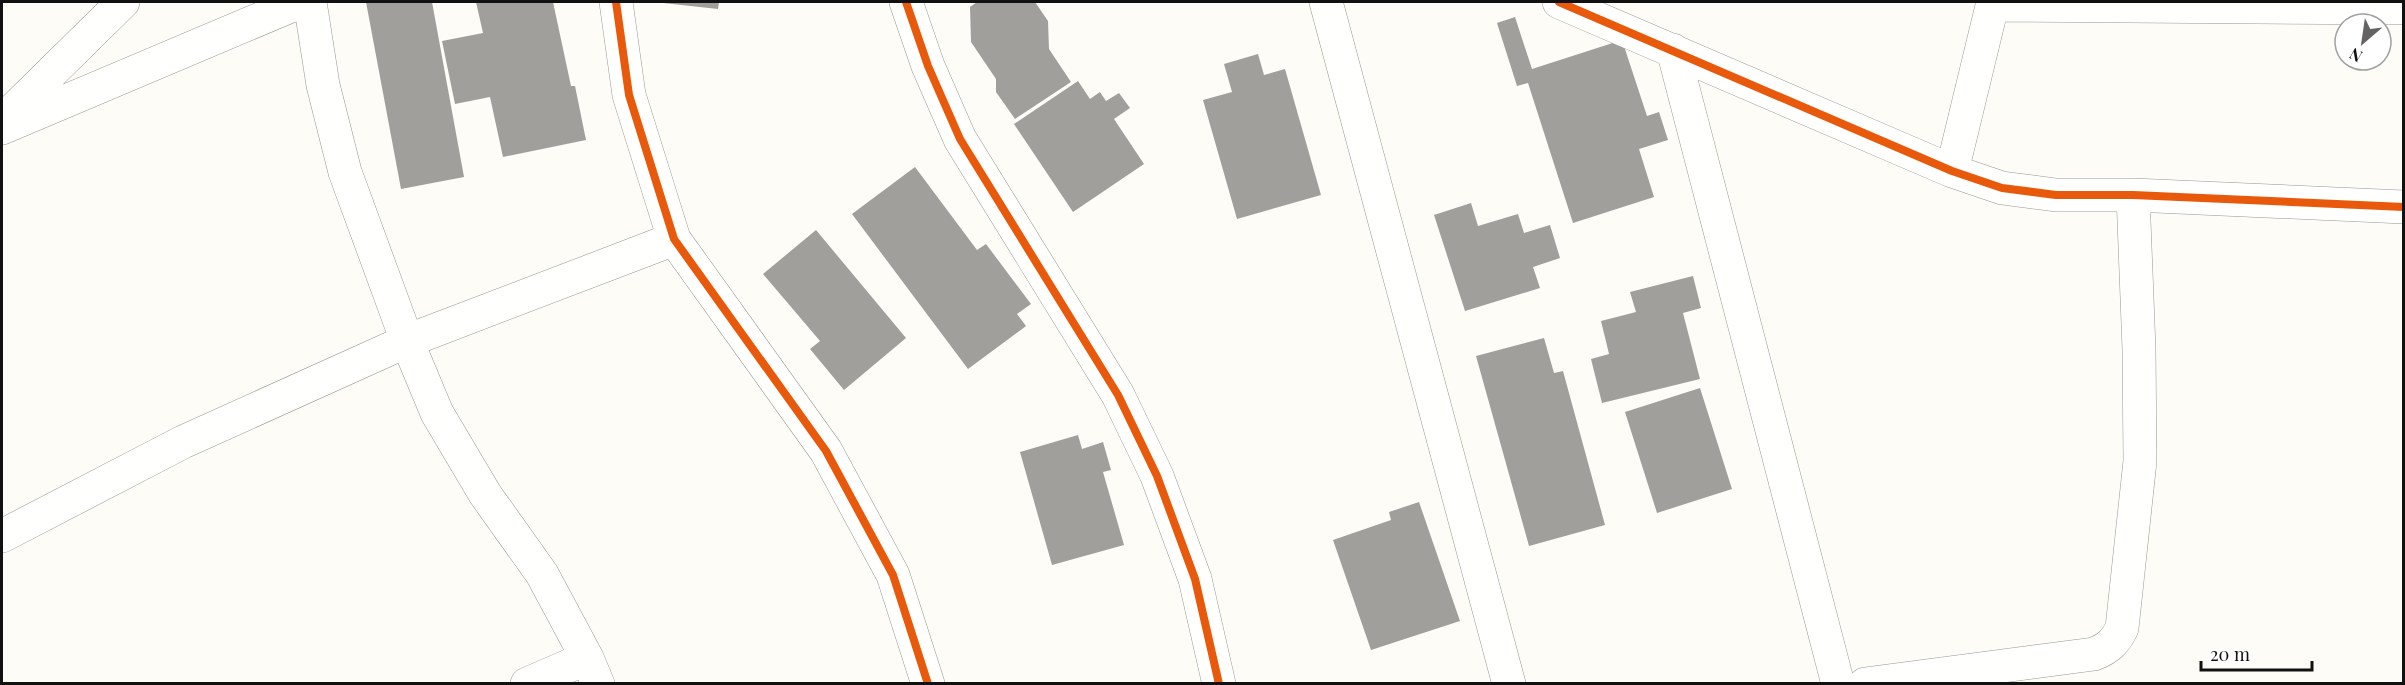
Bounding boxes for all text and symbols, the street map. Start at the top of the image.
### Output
north arrow [2333,12,2393,72]
text: N [2345,43,2366,68]
scale bar [2201,634,2312,672]
text: 20 m [2210,642,2250,666]

